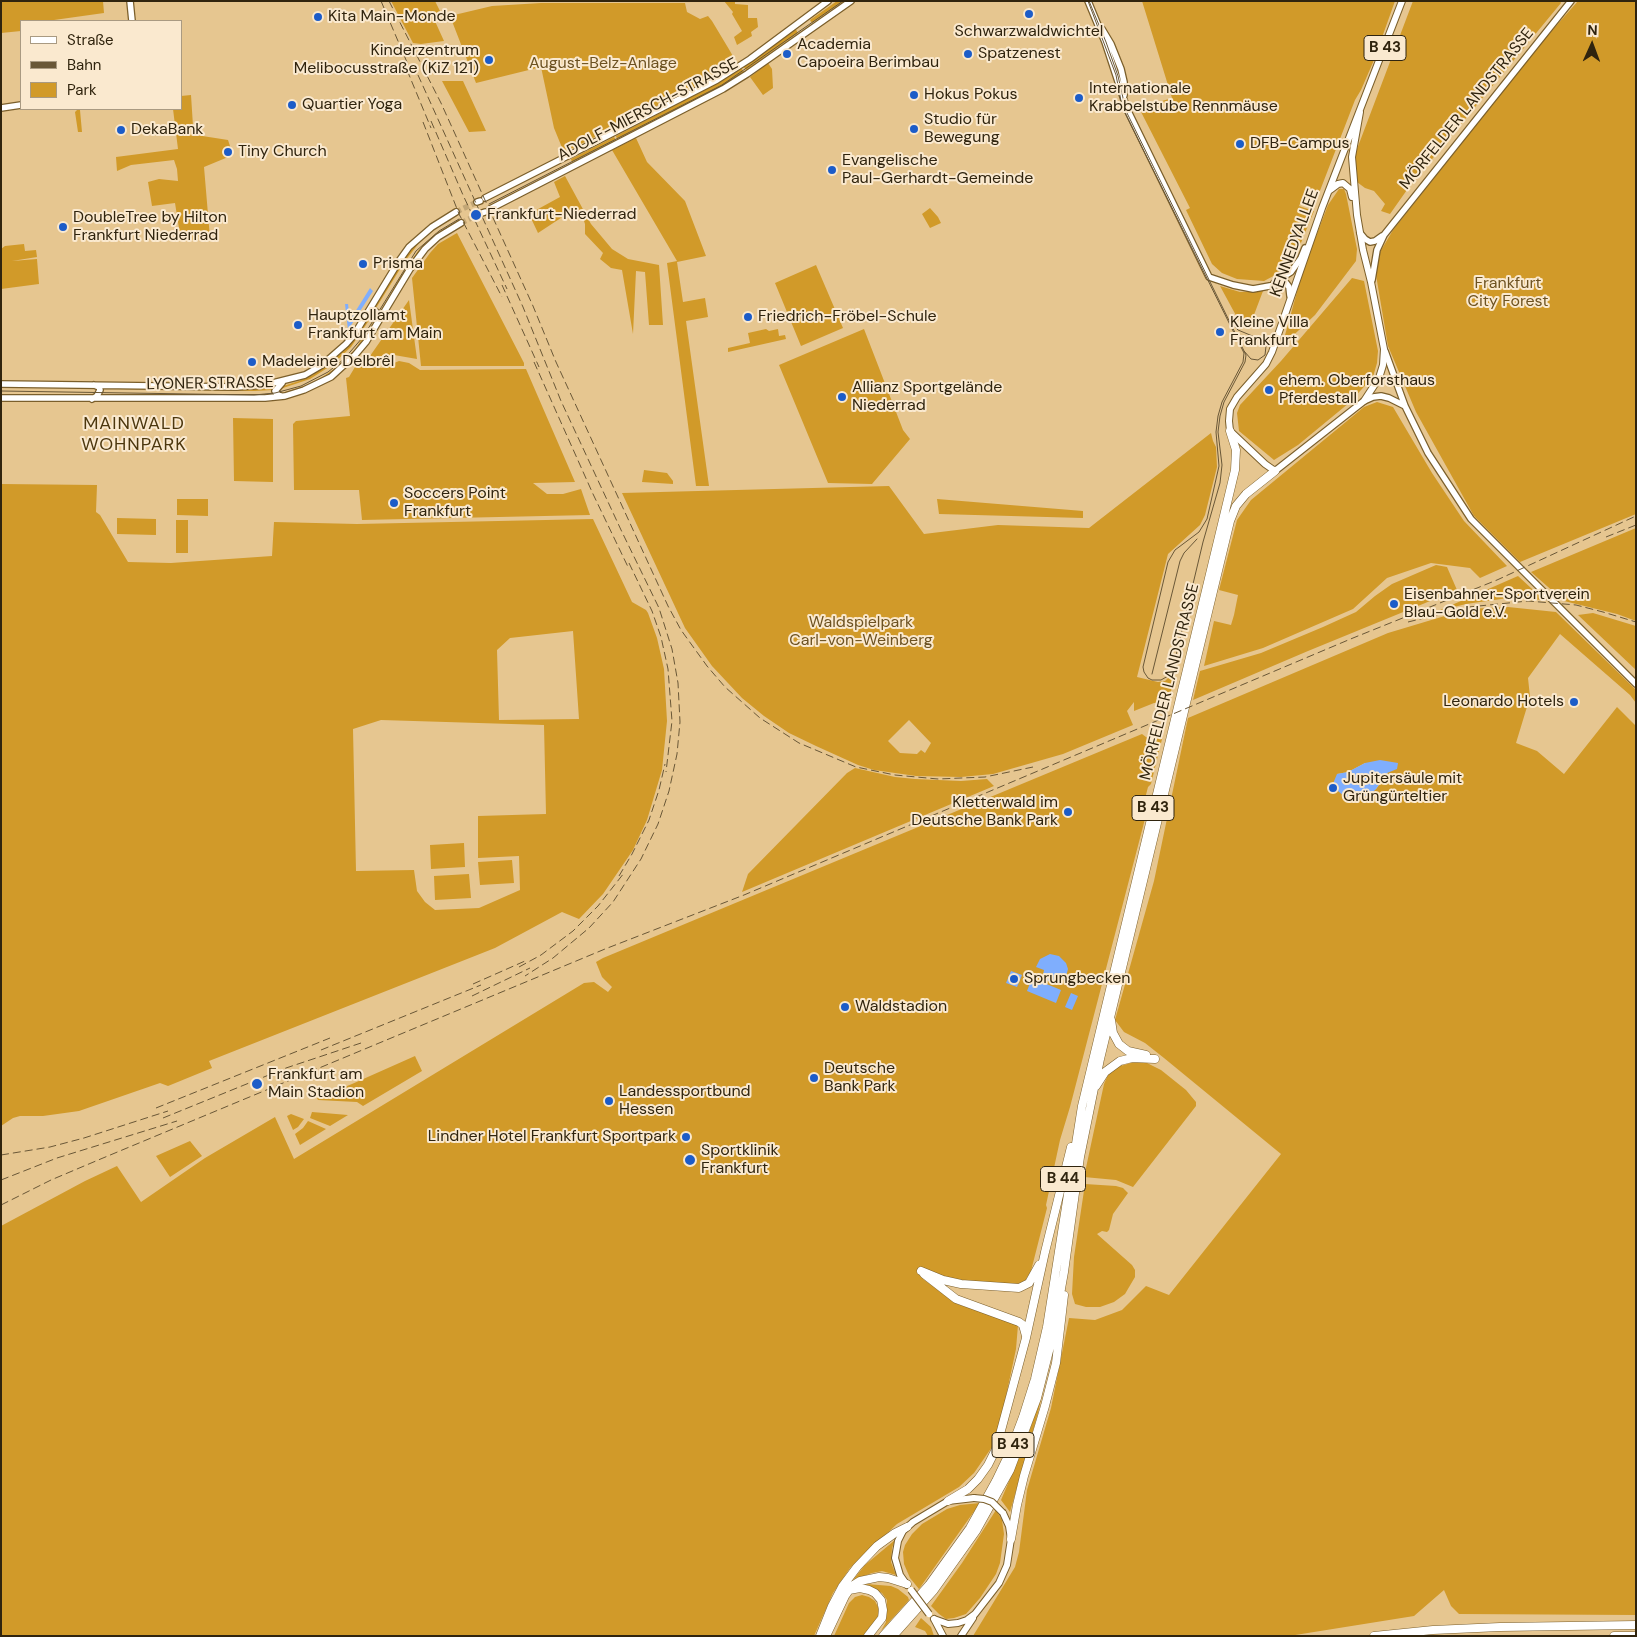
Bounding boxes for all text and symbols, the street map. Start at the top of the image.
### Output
place label: Kita Main-Monde [328,7,456,27]
marker: Schwarzwaldwichtel [1023,8,1035,20]
marker: Kita Main-Monde [312,11,324,23]
legend [20,20,182,110]
north arrow [1567,20,1617,70]
text: N [1587,21,1598,39]
place label: Schwarzwaldwichtel [955,22,1103,42]
street label: MÖRFELDER LANDSTRASSE [1396,24,1538,194]
text: Straße [67,30,114,50]
place label: Academia Capoeira Berimbau [797,35,939,73]
road number: B 43 [1364,36,1406,60]
place label: Kinderzentrum Melibocusstraße (KiZ 121) [294,41,479,79]
place label: Spatzenest [978,44,1061,64]
marker: Academia Capoeira Berimbau [781,48,793,60]
marker: Spatzenest [962,48,974,60]
marker: Kinderzentrum Melibocusstraße (KiZ 121) [483,54,495,66]
park label: August-Belz-Anlage [529,54,677,74]
street label: ADOLF-MIERSCH-STRASSE [555,54,741,166]
text: Bahn [67,55,101,75]
place label: Internationale Krabbelstube Rennmäuse [1089,79,1278,117]
text: Park [67,80,97,100]
place label: Hokus Pokus [924,85,1017,105]
marker: Hokus Pokus [908,89,920,101]
marker: Internationale Krabbelstube Rennmäuse [1073,92,1085,104]
place label: Quartier Yoga [302,95,402,115]
marker: Quartier Yoga [286,99,298,111]
place label: Studio für Bewegung [924,110,1000,148]
place label: DekaBank [131,120,203,140]
marker: Studio für Bewegung [908,123,920,135]
marker: DekaBank [115,124,127,136]
place label: DFB-Campus [1250,134,1350,154]
marker: DFB-Campus [1234,138,1246,150]
place label: Tiny Church [238,142,327,162]
marker: Tiny Church [222,146,234,158]
place label: Evangelische Paul-Gerhardt-Gemeinde [842,151,1033,189]
marker: Evangelische Paul-Gerhardt-Gemeinde [826,164,838,176]
street label: KENNEDYALLEE [1267,186,1323,300]
place label: Frankfurt-Niederrad [487,205,637,225]
place label: DoubleTree by Hilton Frankfurt Niederrad [73,208,227,246]
marker: Frankfurt-Niederrad [469,208,483,222]
marker: DoubleTree by Hilton Frankfurt Niederrad [57,221,69,233]
place label: Prisma [373,254,423,274]
marker: Prisma [357,258,369,270]
park label: Frankfurt City Forest [1467,274,1549,312]
place label: Hauptzollamt Frankfurt am Main [308,306,442,344]
place label: Friedrich-Fröbel-Schule [758,307,937,327]
marker: Friedrich-Fröbel-Schule [742,311,754,323]
place label: Kleine Villa Frankfurt [1230,313,1309,351]
marker: Hauptzollamt Frankfurt am Main [292,319,304,331]
marker: Kleine Villa Frankfurt [1214,326,1226,338]
place label: Madeleine Delbrêl [262,352,394,372]
marker: Madeleine Delbrêl [246,356,258,368]
place label: ehem. Oberforsthaus Pferdestall [1279,371,1435,409]
street label: LYONER STRASSE [146,373,274,395]
place label: Allianz Sportgelände Niederrad [852,378,1002,416]
marker: ehem. Oberforsthaus Pferdestall [1263,384,1275,396]
marker: Allianz Sportgelände Niederrad [836,391,848,403]
district label: MAINWALD WOHNPARK [80,413,188,456]
place label: Soccers Point Frankfurt [404,484,506,522]
marker: Soccers Point Frankfurt [388,497,400,509]
street label: MÖRFELDER LANDSTRASSE [1136,582,1204,782]
place label: Eisenbahner-Sportverein Blau-Gold e.V. [1404,585,1590,623]
marker: Eisenbahner-Sportverein Blau-Gold e.V. [1388,598,1400,610]
park label: Waldspielpark Carl-von-Weinberg [789,613,933,651]
place label: Leonardo Hotels [1443,692,1564,712]
marker: Leonardo Hotels [1568,696,1580,708]
place label: Jupitersäule mit Grüngürteltier [1343,769,1462,807]
marker: Jupitersäule mit Grüngürteltier [1327,782,1339,794]
place label: Kletterwald im Deutsche Bank Park [911,793,1058,831]
road number: B 43 [1132,796,1174,820]
marker: Kletterwald im Deutsche Bank Park [1062,806,1074,818]
place label: Sprungbecken [1024,969,1131,989]
marker: Sprungbecken [1008,973,1020,985]
place label: Waldstadion [855,997,947,1017]
marker: Waldstadion [839,1001,851,1013]
place label: Deutsche Bank Park [824,1059,895,1097]
place label: Frankfurt am Main Stadion [268,1065,364,1103]
marker: Deutsche Bank Park [808,1072,820,1084]
marker: Frankfurt am Main Stadion [250,1077,264,1091]
place label: Landessportbund Hessen [619,1082,751,1120]
marker: Landessportbund Hessen [603,1095,615,1107]
place label: Lindner Hotel Frankfurt Sportpark [428,1127,676,1147]
marker: Lindner Hotel Frankfurt Sportpark [680,1131,692,1143]
place label: Sportklinik Frankfurt [701,1141,779,1179]
marker: Sportklinik Frankfurt [683,1153,697,1167]
road number: B 44 [1040,1166,1086,1192]
road number: B 43 [992,1432,1034,1458]

